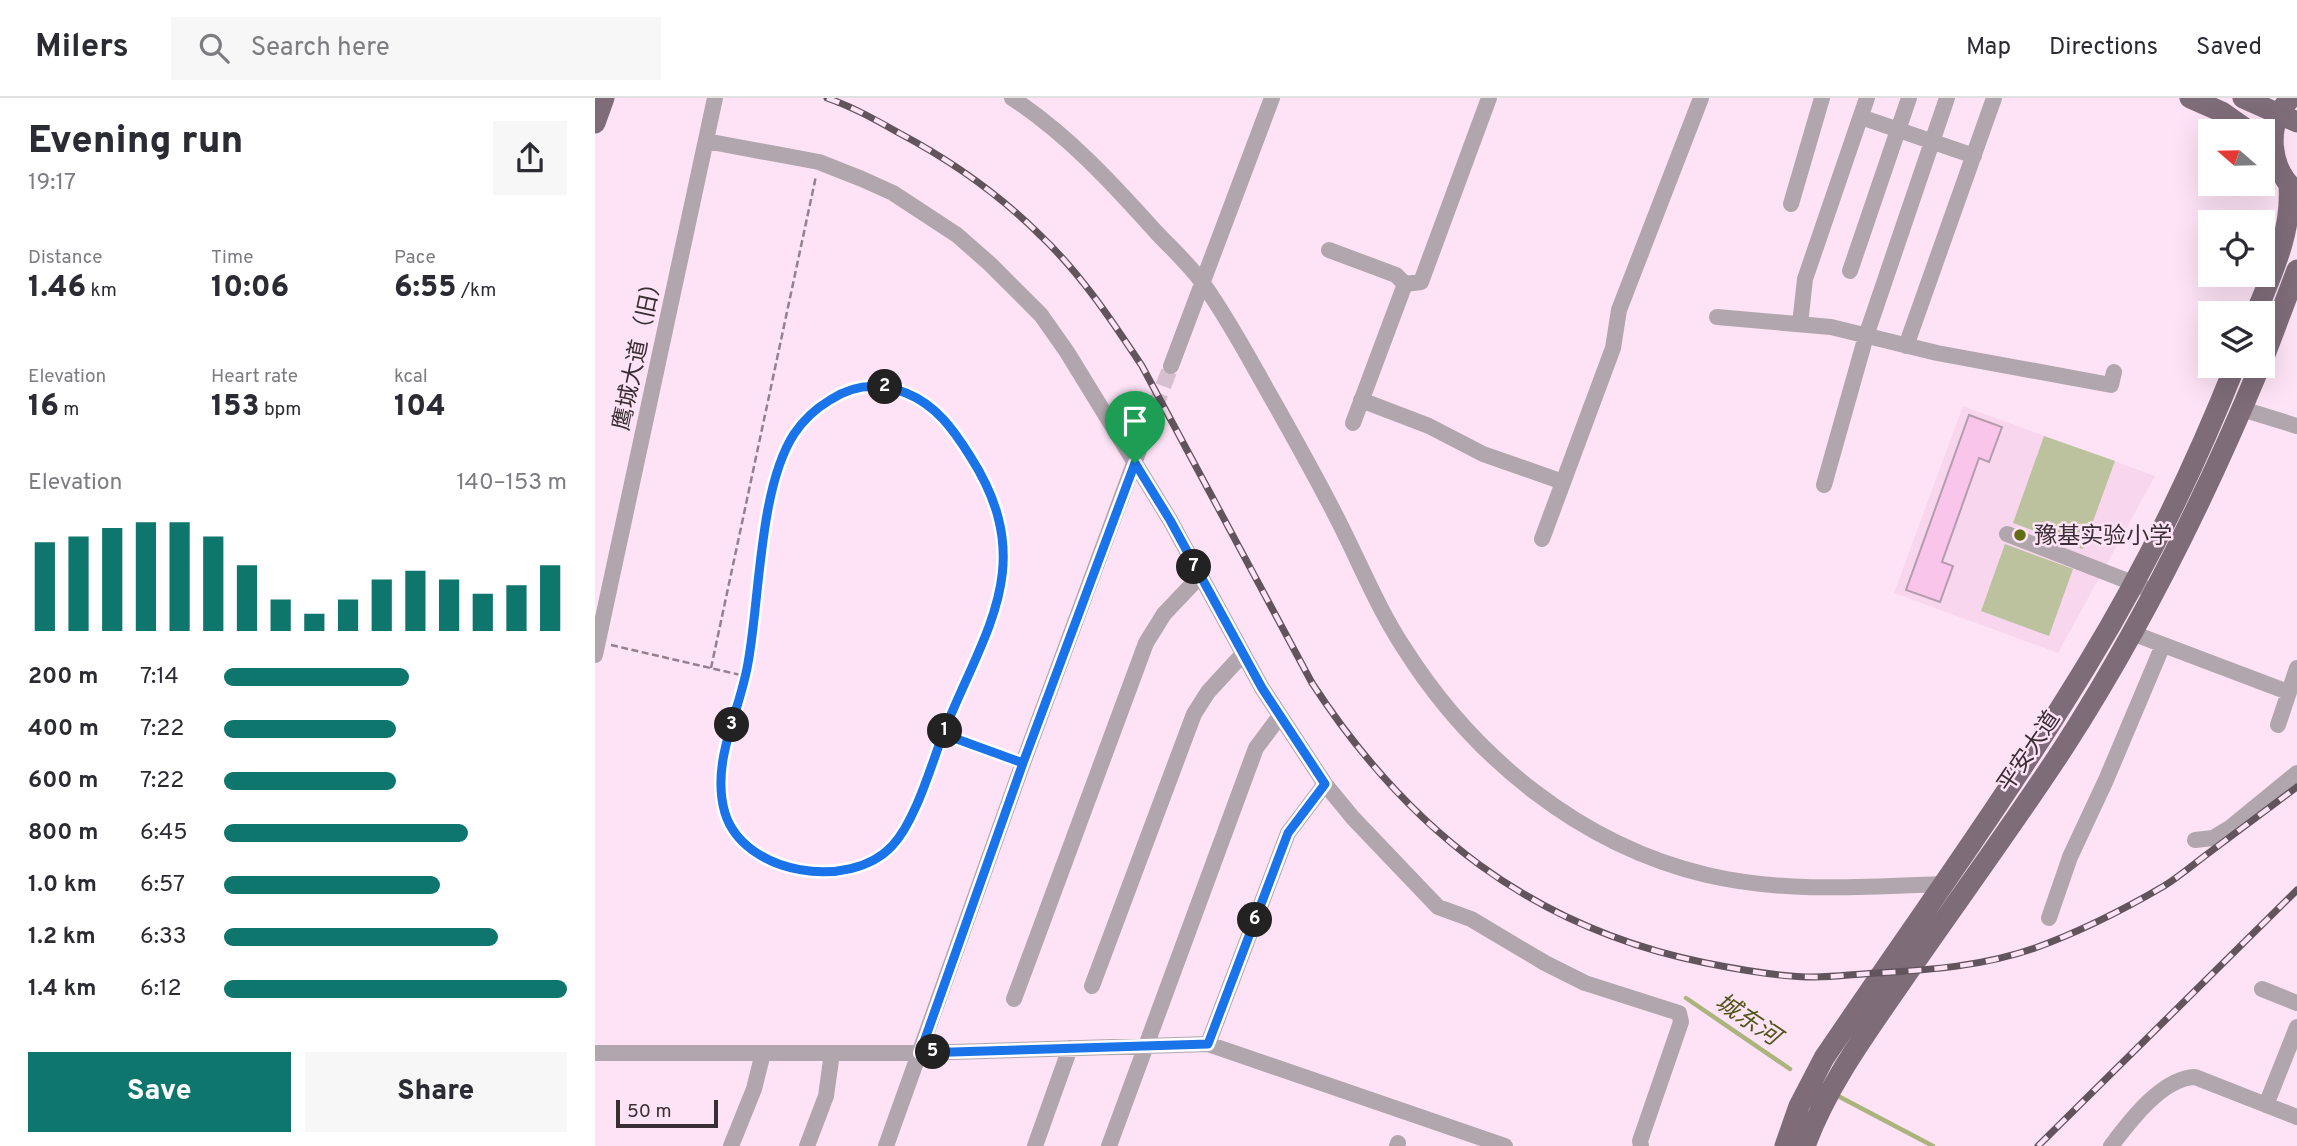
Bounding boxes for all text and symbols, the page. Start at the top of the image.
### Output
search box [171,17,661,80]
text: Milers [35,27,129,69]
icon: search [195,29,233,67]
text: Search here [251,32,390,65]
text: Map [1966,33,2011,63]
text: Directions [2049,33,2158,63]
text: Saved [2196,33,2262,63]
text: Evening run [28,118,243,167]
north arrow [2198,119,2275,196]
map controls [2198,119,2275,378]
button: share [493,121,567,195]
text: 19:17 [28,169,76,198]
button: locate [2198,210,2275,287]
text: Distance [28,246,103,270]
text: Time [211,246,254,270]
text: Pace [394,246,436,270]
text: 1.46 [28,270,86,307]
text: 10:06 [211,270,289,307]
text: 6:55 [394,270,457,307]
street label: 鹰城大道（旧） [609,270,670,433]
text: km [86,279,117,303]
text: /km [457,279,496,303]
button: layers [2198,301,2275,378]
text: Elevation [28,365,106,389]
text: Heart rate [211,365,298,389]
text: kcal [394,365,428,389]
pin: 2 [867,370,903,404]
text: 2 [879,374,890,398]
text: 16 [28,389,59,426]
text: 153 [211,389,259,426]
text: 104 [394,389,446,426]
pin [1105,391,1165,463]
text: m [59,398,79,422]
text: bpm [259,398,301,422]
icon: arrive [1116,402,1154,440]
text: Elevation [28,469,123,498]
text: 140–153 m [457,469,567,498]
place label: 豫基实验小学 [2034,523,2172,552]
marker: 豫基实验小学 [2012,527,2028,543]
pin: 7 [1177,550,1211,584]
text: 7 [1188,554,1199,578]
text: 200 m [28,663,98,692]
text: 7:14 [140,663,179,692]
street label: 平安大道 [1992,706,2068,799]
pin: 3 [715,708,749,742]
text: 3 [726,712,737,736]
pin: 1 [927,714,963,748]
text: 400 m [28,715,99,744]
text: 7:22 [140,715,184,744]
text: 1 [941,718,948,742]
text: 600 m [28,767,98,796]
text: 7:22 [140,767,184,796]
text: 800 m [28,819,98,848]
text: 6:45 [140,819,187,848]
text: 1.0 km [28,871,97,900]
text: 6:57 [140,871,185,900]
pin: 6 [1237,902,1273,938]
text: 6 [1249,907,1260,931]
text: 1.2 km [28,923,96,952]
text: 6:33 [140,923,187,952]
text: 1.4 km [28,975,96,1004]
text: 6:12 [140,975,182,1004]
water label: 城东河 [1709,988,1788,1055]
pin: 5 [915,1034,951,1070]
text: 5 [927,1039,938,1063]
button: Save [28,1052,291,1132]
button: Share [305,1052,567,1132]
scale bar [616,1097,717,1129]
text: 50 m [627,1100,672,1124]

